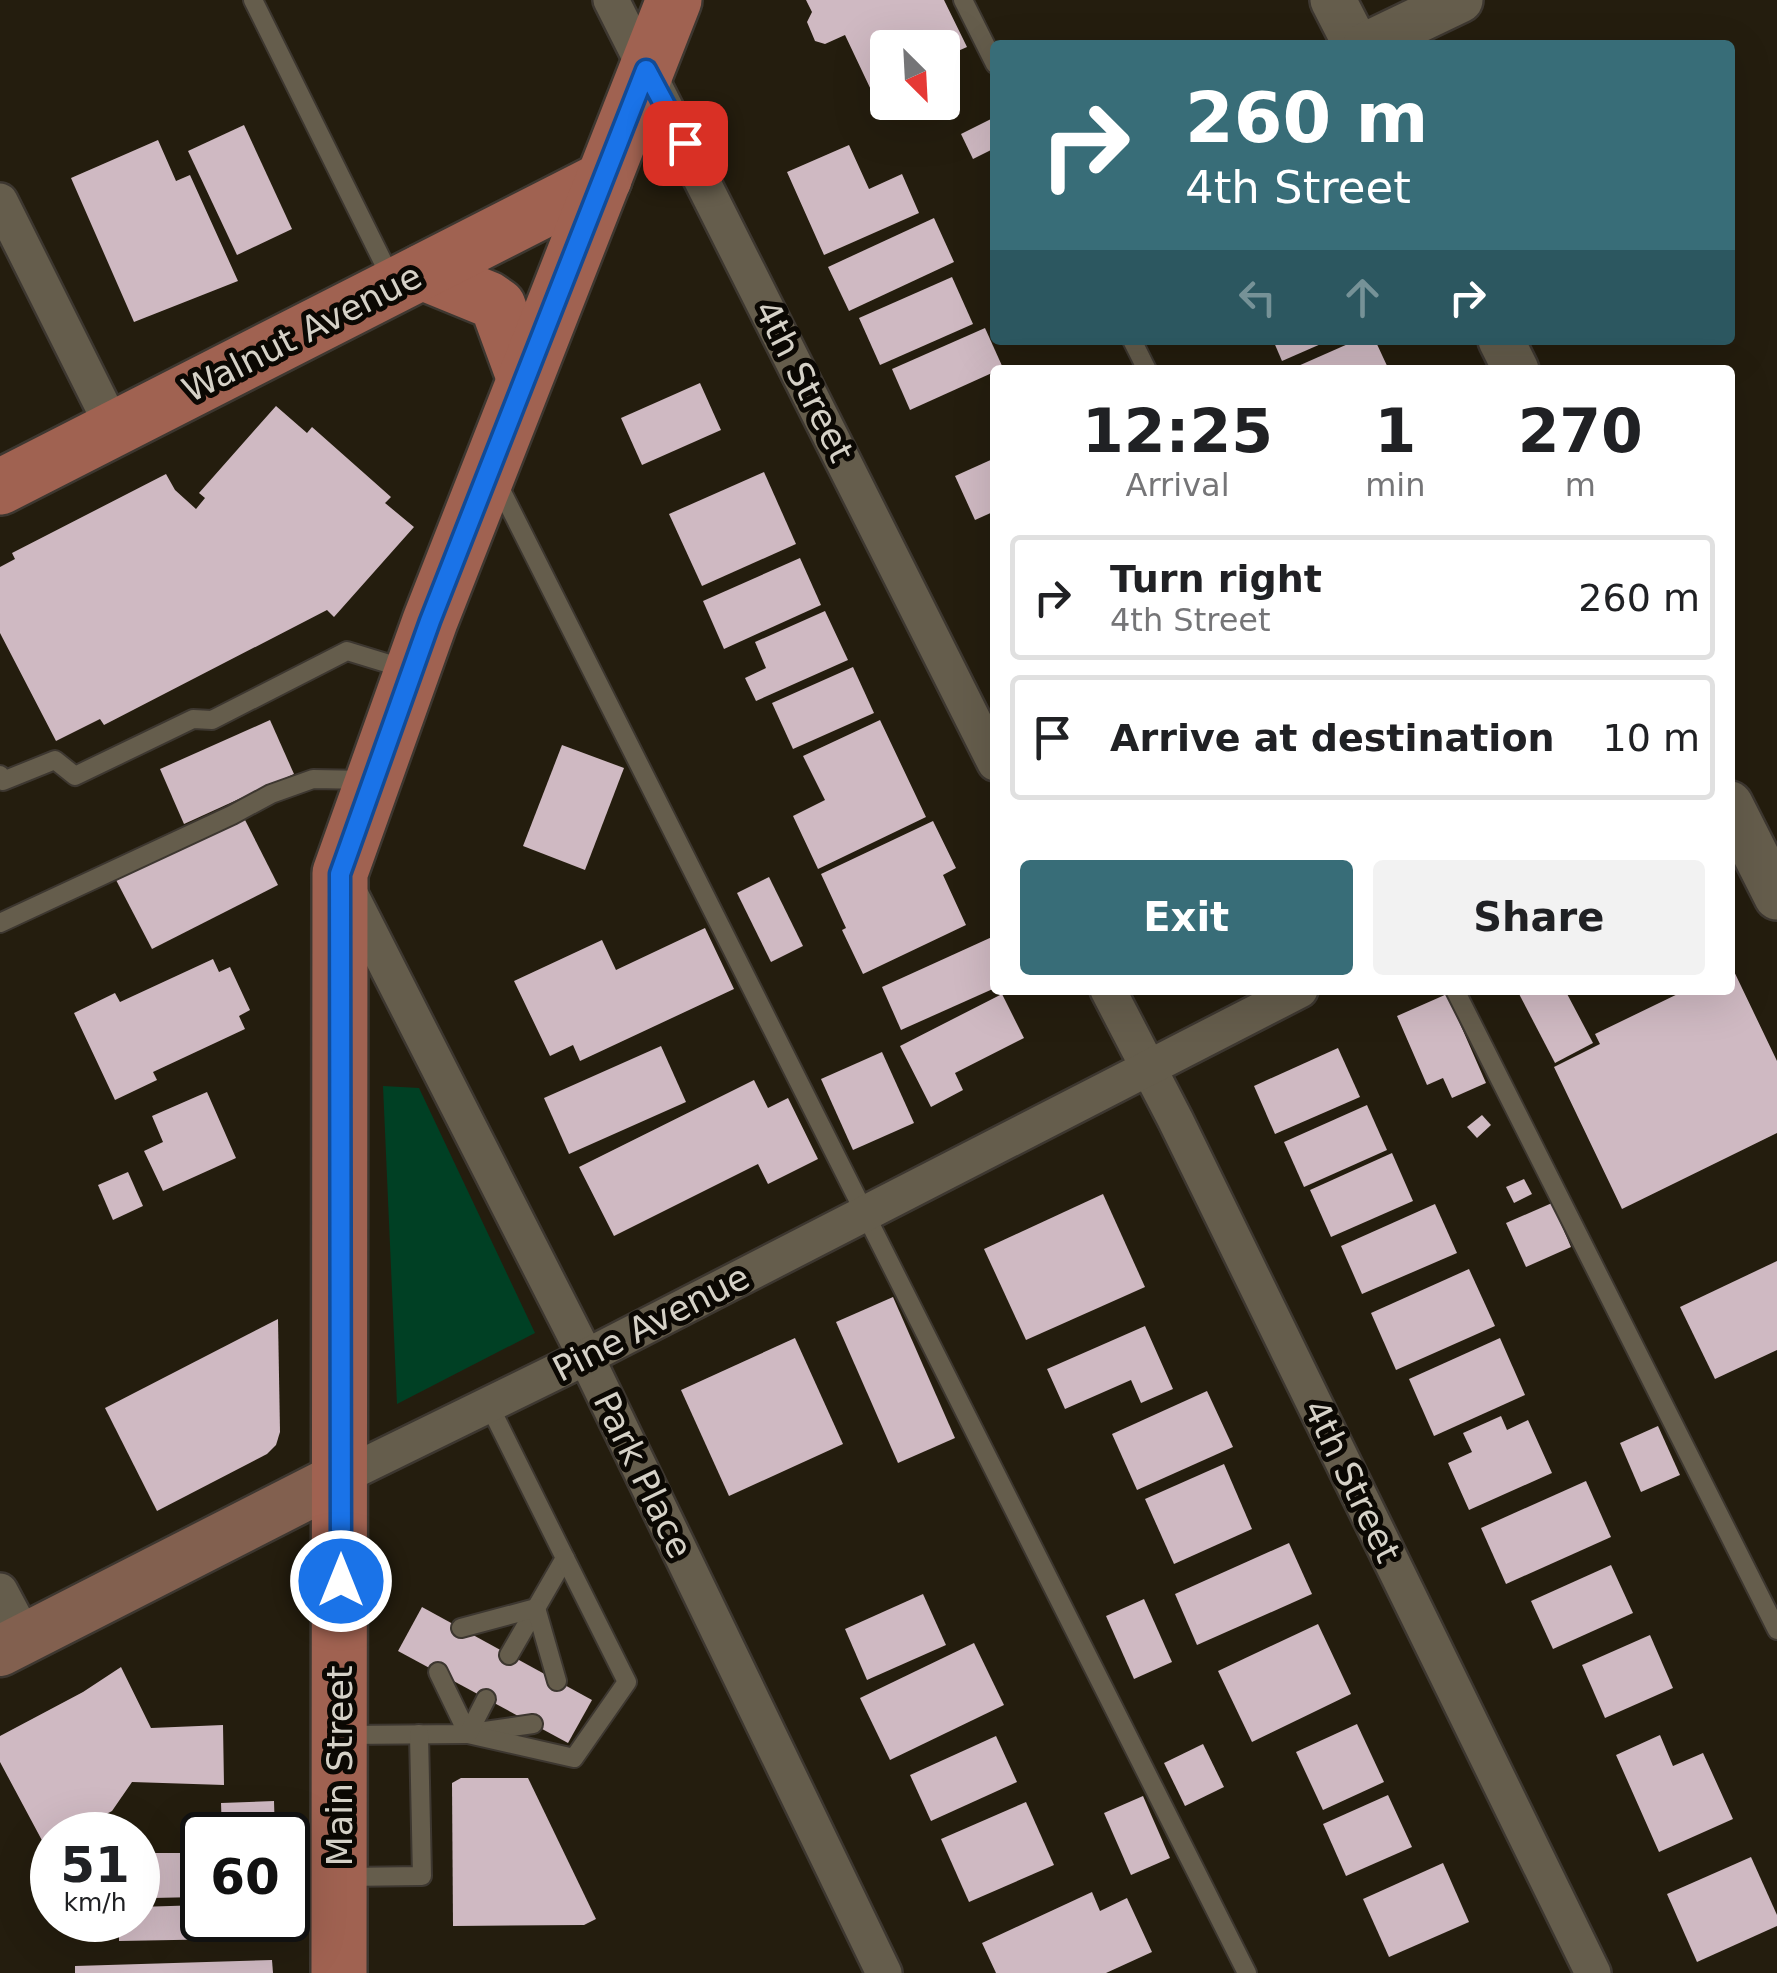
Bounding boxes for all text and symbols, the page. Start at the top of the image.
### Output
north arrow [870,30,960,120]
map controls [870,30,960,120]
text: 260 m [1185,77,1428,159]
icon: right [1020,80,1150,210]
pin [643,101,728,186]
icon: arrive [658,116,713,171]
text: 4th Street [1185,161,1411,214]
street label: Walnut Avenue [176,256,428,410]
icon: left [1230,270,1285,325]
icon: ahead [1335,270,1390,325]
icon: right [1440,270,1495,325]
street label: 4th Street [746,294,862,468]
text: 12:25 [1082,396,1273,466]
text: 1 [1374,396,1416,466]
text: 270 [1518,396,1643,466]
text: Arrival [1126,466,1230,504]
text: min [1365,466,1426,504]
text: m [1565,466,1596,504]
text: Turn right [1110,557,1322,601]
icon: right [1025,570,1080,625]
text: 260 m [1578,576,1700,620]
text: 4th Street [1110,601,1271,639]
icon: arrive [1025,710,1080,765]
text: Arrive at destination [1110,716,1555,760]
text: 10 m [1603,716,1700,760]
button: Exit [1020,860,1353,975]
button: Share [1373,860,1705,975]
street label: Pine Avenue [546,1256,756,1390]
street label: Park Place [586,1385,700,1565]
street label: 4th Street [1296,1393,1408,1569]
position arrow [289,1529,393,1633]
street label: Main Street [320,1665,360,1867]
speed limit sign: 60 [180,1812,310,1942]
text: 51 [60,1836,130,1894]
text: km/h [63,1888,127,1917]

